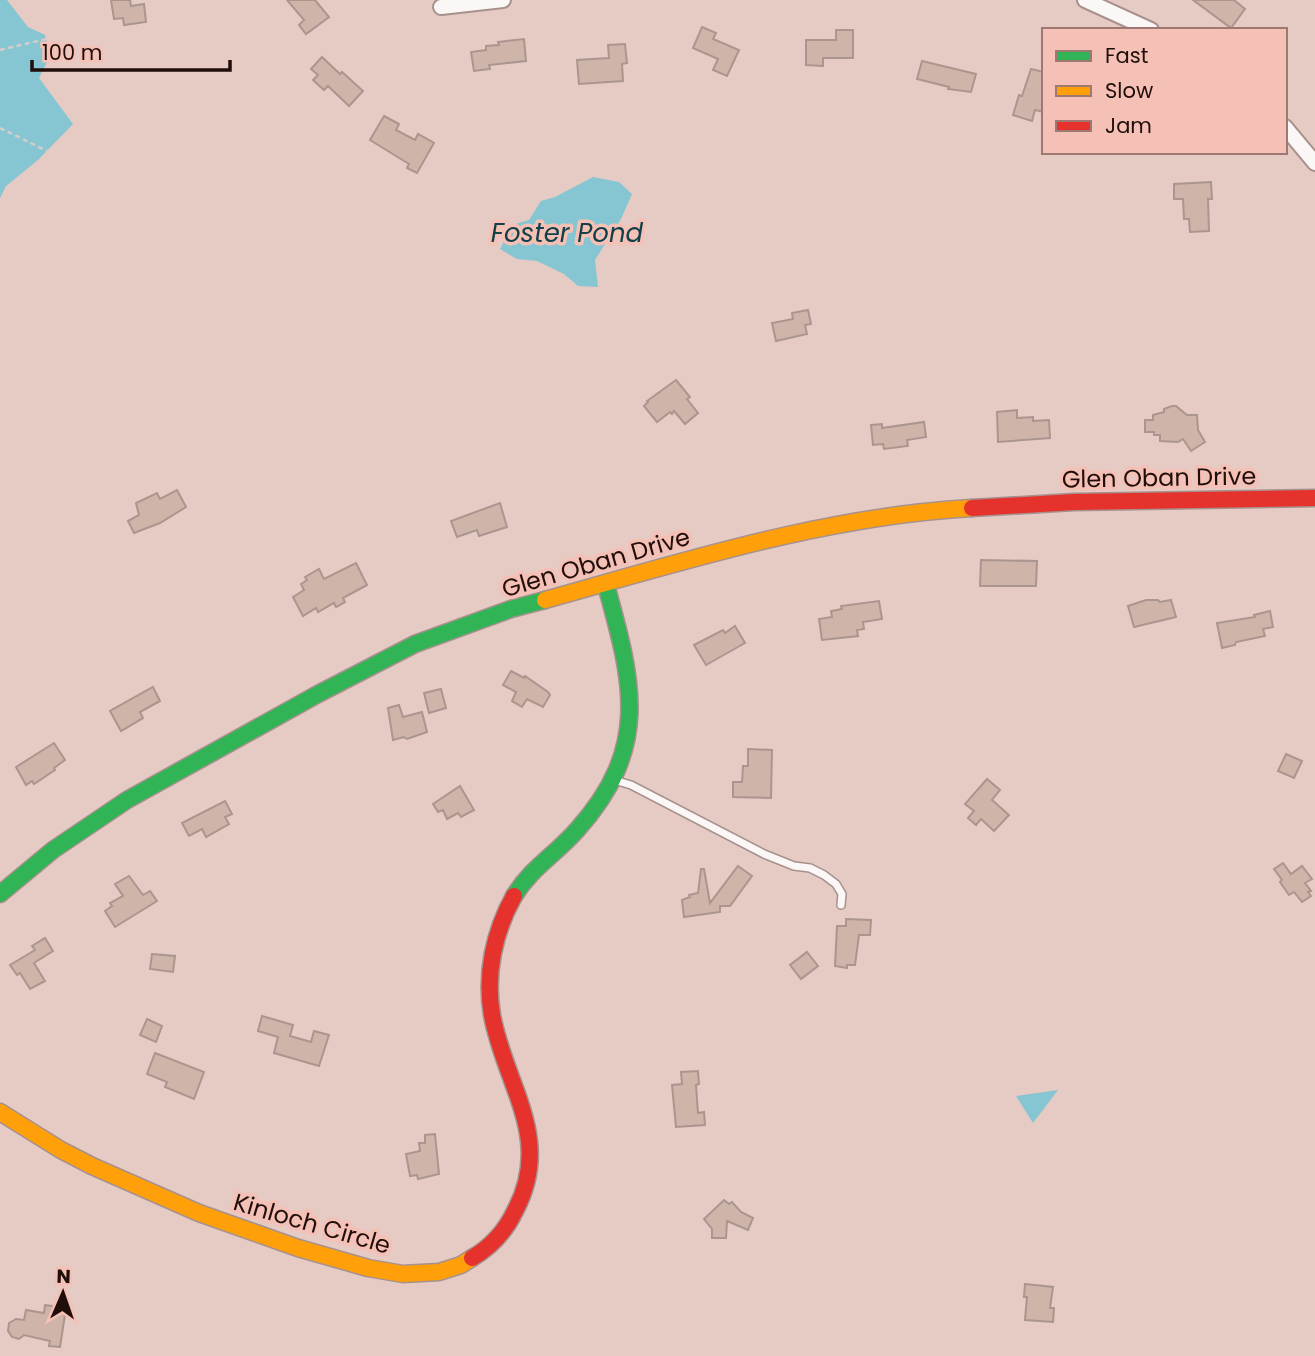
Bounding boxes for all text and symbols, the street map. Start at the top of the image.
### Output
scale bar [32,28,229,72]
legend [1042,28,1287,154]
text: 100 m [42,38,102,67]
text: Fast [1105,41,1148,70]
text: Slow [1105,76,1153,105]
text: Jam [1105,111,1152,140]
water label: Foster Pond [491,215,644,251]
street label: Glen Oban Drive [1061,459,1257,496]
street label: Glen Oban Drive [498,520,694,605]
street label: Kinloch Circle [230,1185,395,1262]
north arrow [28,1258,98,1328]
text: N [56,1263,71,1290]

